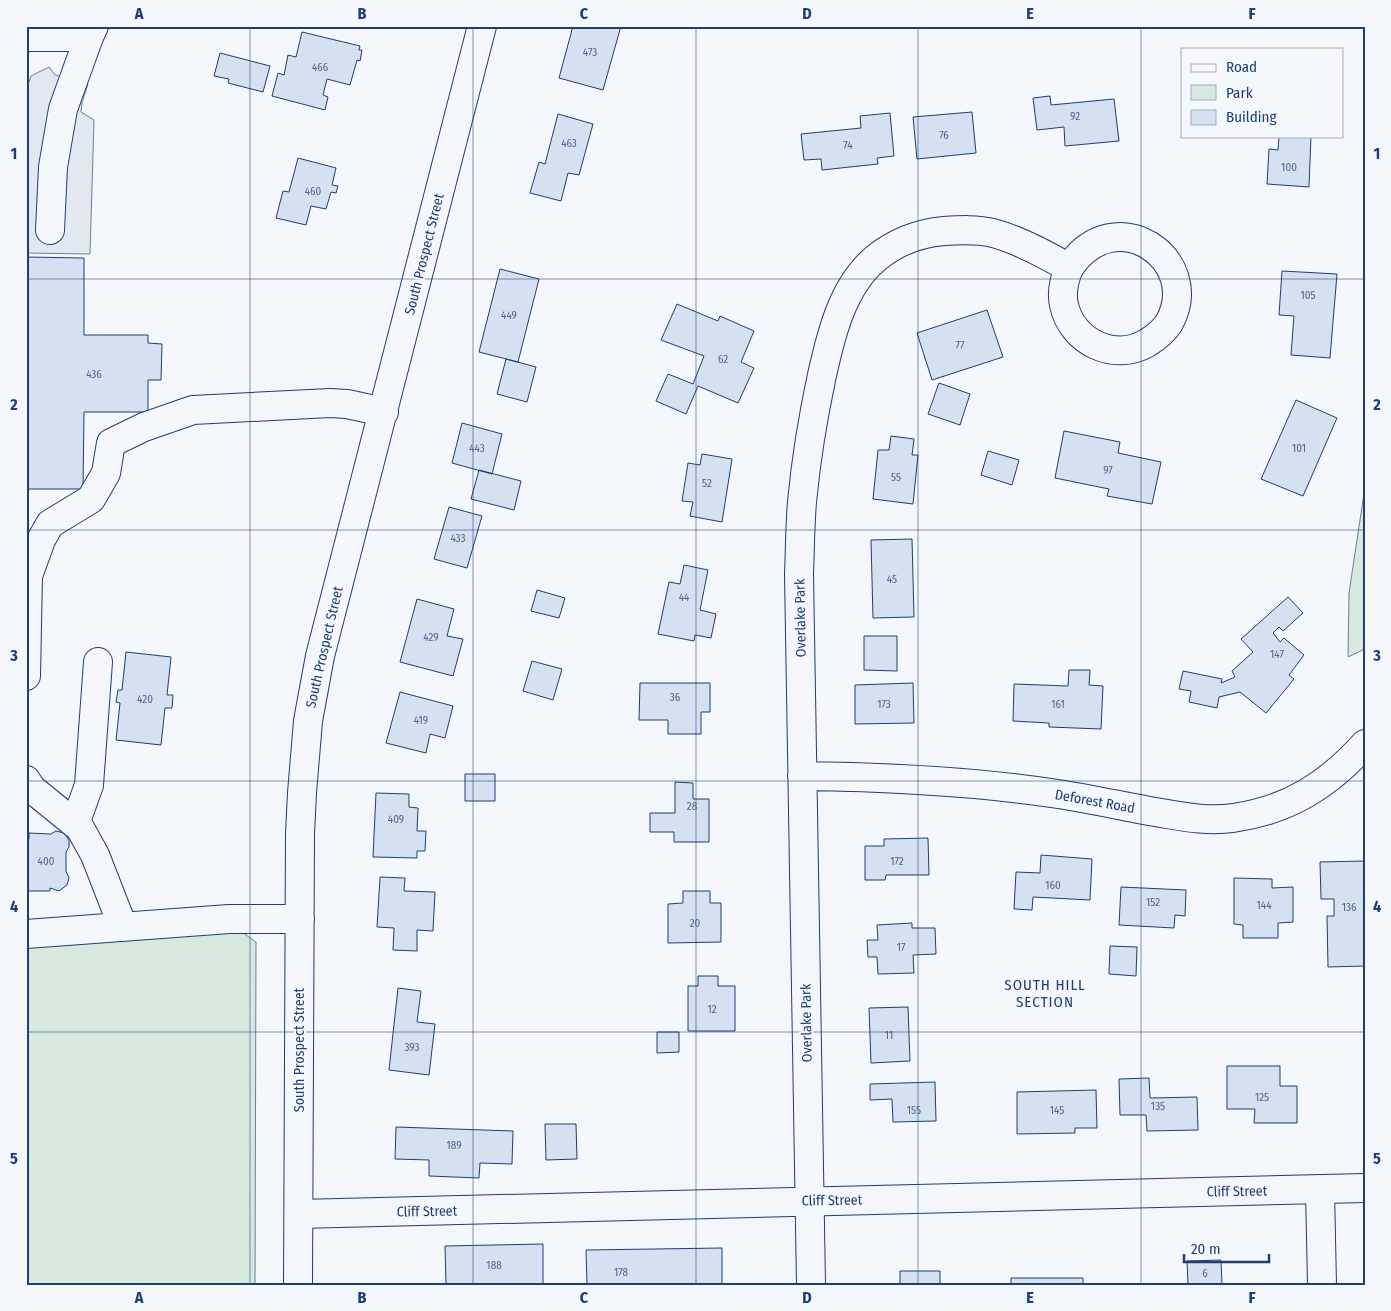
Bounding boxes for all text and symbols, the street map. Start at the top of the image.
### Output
text: A [134,4,144,23]
text: B [358,4,367,23]
text: C [580,4,589,23]
text: D [802,4,812,23]
text: E [1026,4,1034,23]
text: F [1248,4,1256,23]
house number: 473 [583,46,597,59]
legend [1181,48,1344,138]
text: Road [1226,58,1257,76]
house number: 466 [312,61,329,74]
text: Park [1226,84,1253,102]
text: Building [1226,108,1277,126]
house number: 92 [1070,110,1080,123]
house number: 76 [939,129,949,142]
house number: 463 [561,137,577,150]
house number: 74 [843,139,853,152]
text: 1 [11,144,17,163]
text: 1 [1374,144,1380,163]
house number: 100 [1281,161,1297,174]
house number: 460 [305,185,322,198]
street label: South Prospect Street [401,191,448,317]
house number: 105 [1300,289,1316,302]
house number: 449 [501,309,517,322]
house number: 77 [956,339,965,352]
house number: 62 [718,353,728,366]
house number: 436 [86,368,102,381]
text: 2 [9,395,18,414]
text: 2 [1372,395,1381,414]
house number: 443 [469,442,485,455]
house number: 101 [1292,442,1306,455]
house number: 97 [1103,464,1113,477]
house number: 55 [891,471,901,484]
house number: 52 [702,477,712,490]
house number: 433 [450,532,466,545]
house number: 45 [887,573,897,586]
street label: Overlake Park [791,578,810,658]
street label: South Prospect Street [302,584,347,710]
house number: 44 [679,591,690,604]
house number: 429 [423,631,439,644]
text: 3 [9,646,18,665]
text: 3 [1372,646,1381,665]
house number: 147 [1270,648,1284,661]
house number: 36 [670,691,681,704]
house number: 420 [137,693,153,706]
house number: 173 [877,698,891,711]
house number: 161 [1051,698,1065,711]
house number: 419 [414,714,428,727]
street label: Deforest Road [1054,786,1136,817]
house number: 28 [687,800,698,813]
house number: 409 [388,813,404,826]
house number: 400 [38,855,55,868]
house number: 172 [890,855,904,868]
house number: 160 [1045,879,1061,892]
house number: 152 [1146,896,1160,909]
text: 4 [10,897,18,916]
text: 4 [1373,897,1381,916]
house number: 144 [1257,899,1272,912]
house number: 136 [1342,901,1357,914]
house number: 20 [690,917,701,930]
house number: 17 [897,941,906,954]
district label: SOUTH HILL SECTION [1004,976,1086,1011]
street label: Overlake Park [797,983,816,1063]
street label: South Prospect Street [291,987,308,1112]
house number: 12 [707,1003,717,1016]
house number: 11 [885,1029,893,1042]
house number: 393 [405,1041,419,1054]
house number: 125 [1255,1091,1269,1104]
house number: 135 [1151,1100,1165,1113]
house number: 155 [907,1104,921,1117]
house number: 145 [1050,1104,1064,1117]
house number: 189 [447,1139,461,1152]
text: 5 [10,1149,18,1168]
text: 5 [1373,1149,1381,1168]
street label: Cliff Street [1207,1182,1268,1201]
street label: Cliff Street [802,1191,863,1210]
street label: Cliff Street [397,1202,458,1221]
scale bar [1184,1231,1268,1263]
text: 20 m [1191,1240,1221,1258]
house number: 188 [486,1259,502,1272]
house number: 178 [614,1266,629,1279]
house number: 6 [1202,1267,1208,1280]
text: A [134,1288,144,1307]
text: B [358,1288,367,1307]
text: C [580,1288,589,1307]
text: D [802,1288,812,1307]
text: E [1026,1288,1034,1307]
text: F [1248,1288,1256,1307]

